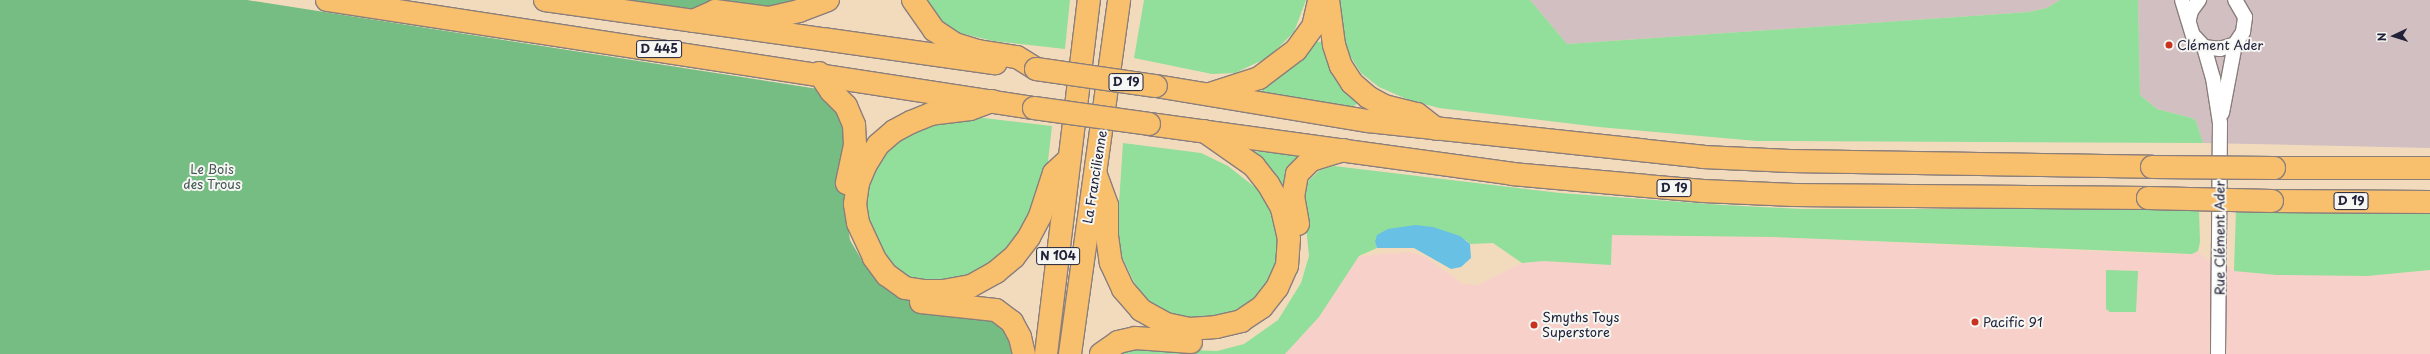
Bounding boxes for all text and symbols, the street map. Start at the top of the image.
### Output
north arrow [2374,16,2414,56]
text: N [2373,32,2390,42]
place label: Clément Ader [2177,37,2264,53]
road number: D 445 [636,39,682,59]
marker: Clément Ader [2164,40,2174,50]
road number: D 19 [1108,72,1144,92]
street label: La Francilienne [1080,128,1110,226]
park label: Le Bois des Trous [183,162,241,193]
road number: D 19 [1656,178,1692,198]
street label: Rue Clément Ader [2212,180,2228,296]
road number: D 19 [2333,191,2369,211]
road number: N 104 [1035,246,1081,266]
place label: Smyths Toys Superstore [1542,310,1621,341]
place label: Pacific 91 [1983,314,2042,330]
marker: Pacific 91 [1970,317,1980,327]
marker: Smyths Toys Superstore [1529,320,1539,330]

